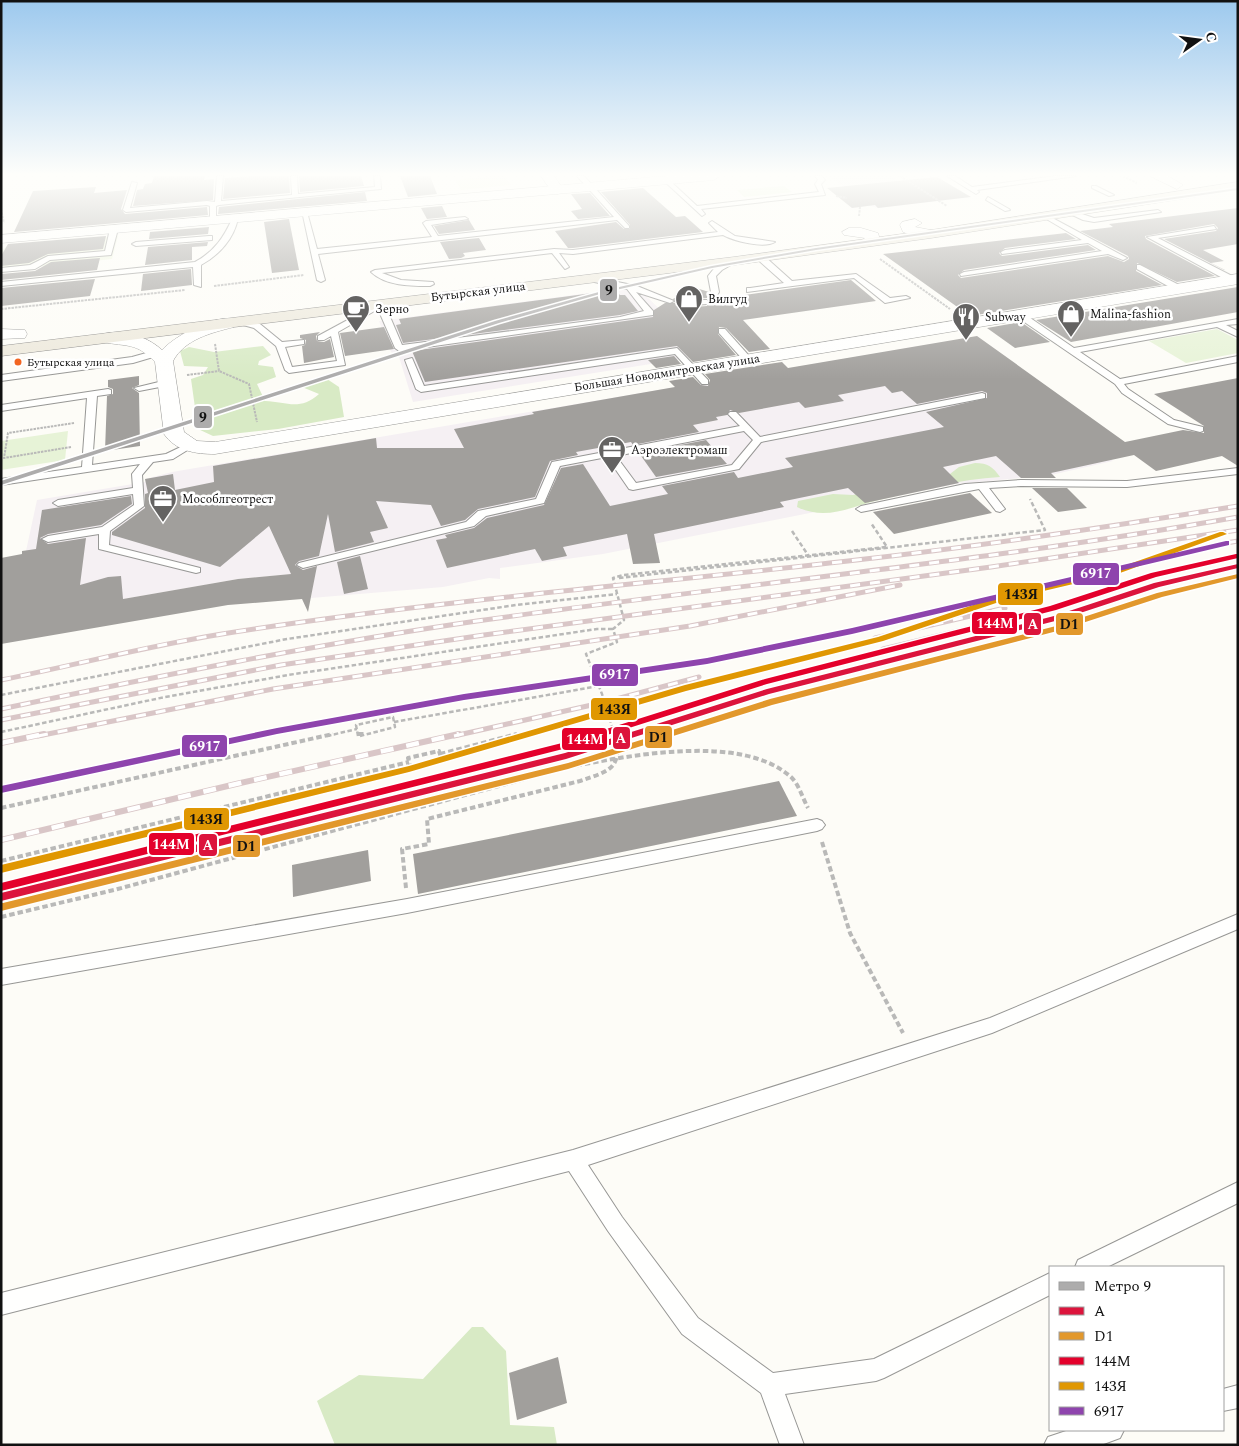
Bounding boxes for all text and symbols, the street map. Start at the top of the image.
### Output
north arrow [1174,15,1224,65]
text: С [1200,30,1223,44]
street label: Бутырская улица [430,277,527,307]
line badge: 9 [599,278,618,302]
text: 9 [605,280,613,301]
shop icon: Вилгуд [674,284,704,323]
place label: Вилгуд [708,290,747,309]
cafe icon: Зерно [341,294,371,333]
shop icon: Malina-fashion [1056,299,1086,338]
place label: Зерно [375,300,409,319]
restaurant icon: Subway [951,302,981,341]
place label: Malina-fashion [1090,305,1171,324]
place label: Subway [985,308,1027,327]
street label: Большая Новодмитровская улица [573,349,761,397]
place label: Бутырская улица [27,354,115,371]
marker: Бутырская улица [13,357,23,367]
line badge: 9 [193,405,213,429]
text: 9 [199,407,207,428]
office icon: Аэроэлектромаш [597,435,627,474]
place label: Аэроэлектромаш [631,441,728,460]
office icon: Мособлгеотрест [148,484,178,523]
place label: Мособлгеотрест [182,490,273,509]
line badge: 6917 [1072,562,1120,586]
text: 6917 [1080,563,1112,584]
line badge: 143Я [997,582,1044,606]
text: 143Я [1004,584,1038,605]
line badge: 144М [971,611,1018,635]
line badge: A [1023,612,1042,636]
line badge: D1 [1055,612,1084,636]
text: 144М [976,613,1014,634]
text: A [1028,614,1039,635]
text: D1 [1059,614,1079,635]
line badge: 6917 [591,663,639,687]
text: 6917 [599,664,631,685]
line badge: 143Я [590,697,638,721]
text: 143Я [597,699,631,720]
line badge: D1 [644,725,673,749]
line badge: A [612,726,631,750]
line badge: 144М [561,727,608,751]
text: D1 [648,727,668,748]
text: A [616,728,627,749]
text: 144М [566,729,604,750]
line badge: 6917 [181,734,228,758]
text: 6917 [189,736,221,757]
line badge: 143Я [183,807,230,831]
text: 143Я [189,809,223,830]
line badge: 144М [148,832,195,856]
line badge: A [198,833,218,857]
text: 144М [152,834,190,855]
line badge: D1 [232,834,261,858]
text: A [203,835,214,856]
text: D1 [236,836,256,857]
legend [1049,1266,1224,1431]
text: Метро 9 [1094,1275,1151,1298]
text: A [1094,1300,1105,1323]
text: D1 [1094,1325,1113,1348]
text: 144М [1094,1350,1131,1373]
text: 143Я [1094,1375,1127,1398]
text: 6917 [1094,1400,1124,1423]

